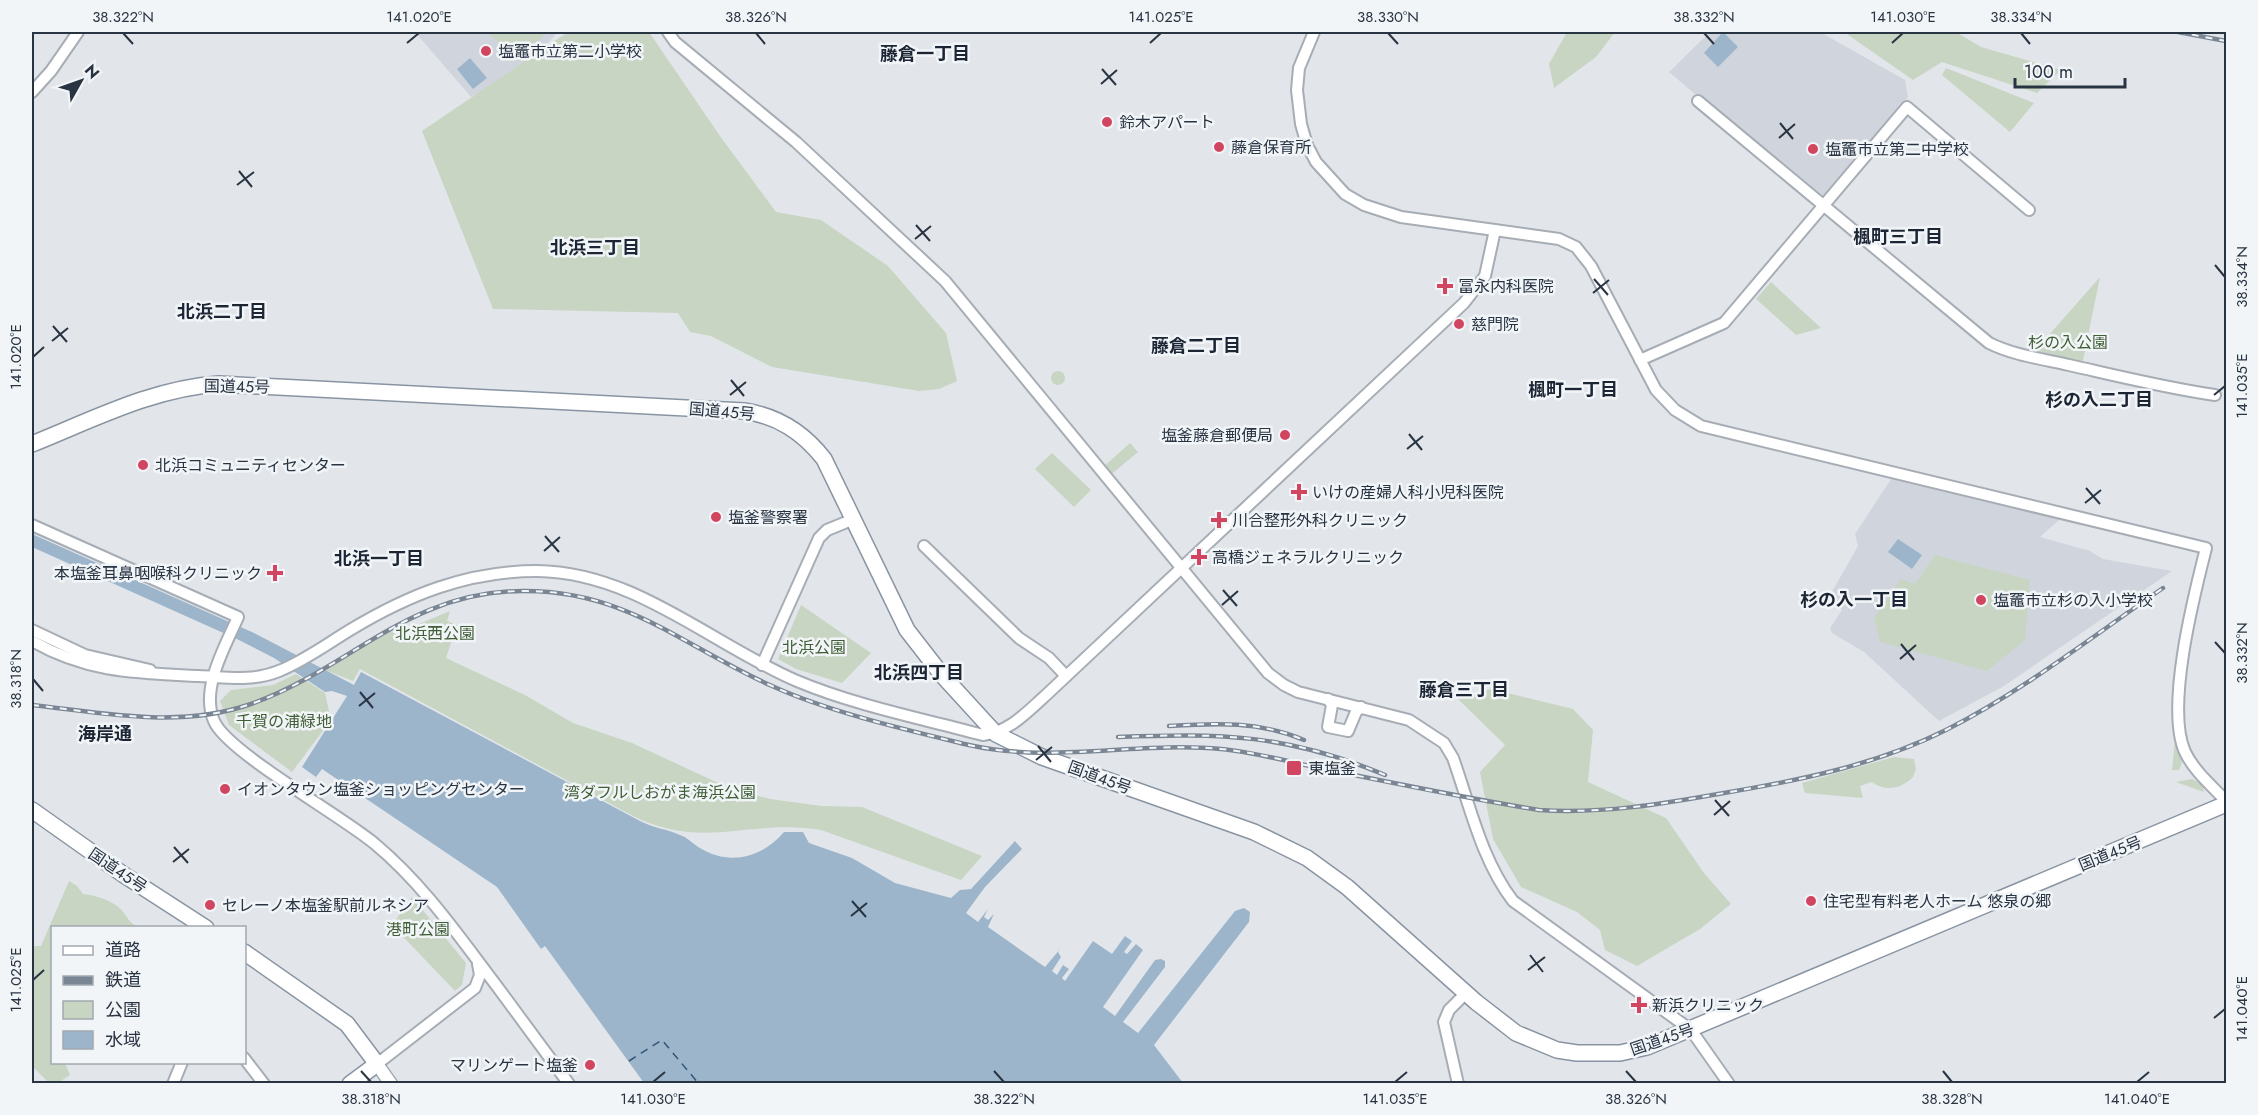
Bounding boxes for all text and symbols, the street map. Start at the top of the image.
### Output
text: 38.322°N [92,6,154,28]
text: 141.020°E [386,6,452,28]
text: 38.326°N [725,6,787,28]
text: 141.025°E [1128,6,1194,28]
text: 38.330°N [1357,6,1419,28]
text: 38.332°N [1673,6,1735,28]
text: 141.030°E [1870,6,1936,28]
text: 38.334°N [1990,6,2052,28]
place label: 塩竈市立第二小学校 [498,40,642,63]
district label: 藤倉一丁目 [880,41,970,67]
marker: 塩竈市立第二小学校 [479,44,493,58]
north arrow [51,51,111,111]
scale bar [2015,51,2124,89]
text: N [79,59,105,84]
text: 100 m [2024,59,2073,85]
place label: 鈴木アパート [1119,111,1215,134]
marker: 鈴木アパート [1100,115,1114,129]
place label: 藤倉保育所 [1231,136,1311,159]
place label: 塩竈市立第二中学校 [1825,138,1969,161]
marker: 藤倉保育所 [1212,140,1226,154]
marker: 塩竈市立第二中学校 [1806,142,1820,156]
district label: 楓町三丁目 [1853,224,1943,250]
district label: 北浜三丁目 [550,235,640,261]
text: 38.334°N [2231,246,2253,308]
place label: 冨永内科医院 [1458,275,1554,298]
marker: 冨永内科医院 [1436,277,1454,295]
district label: 北浜二丁目 [177,299,267,325]
place label: 慈門院 [1471,313,1519,336]
marker: 慈門院 [1452,317,1466,331]
text: 141.020°E [5,324,27,390]
park label: 杉の入公園 [2028,331,2108,354]
district label: 藤倉二丁目 [1151,333,1241,359]
text: 141.035°E [2231,354,2253,418]
street label: 国道45号 [204,374,270,399]
district label: 楓町一丁目 [1528,377,1618,403]
district label: 杉の入二丁目 [2045,387,2153,413]
street label: 国道45号 [688,397,756,426]
place label: 塩釜藤倉郵便局 [1161,424,1273,447]
marker: 塩釜藤倉郵便局 [1278,428,1292,442]
place label: 北浜コミュニティセンター [155,454,346,477]
marker: 北浜コミュニティセンター [136,458,150,472]
place label: いけの産婦人科小児科医院 [1312,481,1504,504]
marker: いけの産婦人科小児科医院 [1290,483,1308,501]
place label: 塩釜警察署 [728,506,808,529]
place label: 川合整形外科クリニック [1232,509,1408,532]
marker: 塩釜警察署 [709,510,723,524]
marker: 川合整形外科クリニック [1210,511,1228,529]
district label: 北浜一丁目 [334,546,424,572]
place label: 高橋ジェネラルクリニック [1212,546,1404,569]
marker: 高橋ジェネラルクリニック [1190,548,1208,566]
place label: 本塩釜耳鼻咽喉科クリニック [54,562,262,585]
marker: 本塩釜耳鼻咽喉科クリニック [266,564,284,582]
district label: 杉の入一丁目 [1800,587,1908,613]
place label: 塩竈市立杉の入小学校 [1993,589,2153,612]
marker: 塩竈市立杉の入小学校 [1974,593,1988,607]
park label: 北浜西公園 [395,622,475,645]
text: 38.332°N [2231,622,2253,684]
park label: 北浜公園 [782,636,846,659]
text: 38.318°N [5,649,27,709]
district label: 北浜四丁目 [874,660,964,686]
district label: 藤倉三丁目 [1419,677,1509,703]
park label: 千賀の浦緑地 [236,710,332,733]
district label: 海岸通 [78,721,132,747]
street label: 国道45号 [1065,755,1135,800]
place label: 東塩釜 [1308,757,1356,780]
marker: 東塩釜 [1285,759,1303,777]
place label: イオンタウン塩釜ショッピングセンター [237,778,525,801]
park label: 湾ダフルしおがま海浜公園 [564,781,756,804]
marker: イオンタウン塩釜ショッピングセンター [218,782,232,796]
street label: 国道45号 [2075,830,2145,877]
street label: 国道45号 [84,842,152,899]
place label: 住宅型有料老人ホーム 悠泉の郷 [1823,890,2051,913]
place label: セレーノ本塩釜駅前ルネシア [222,894,429,917]
marker: 住宅型有料老人ホーム 悠泉の郷 [1804,894,1818,908]
marker: セレーノ本塩釜駅前ルネシア [203,898,217,912]
park label: 港町公園 [386,918,450,941]
legend [51,926,246,1064]
text: 道路 [105,937,141,963]
text: 141.025°E [5,947,27,1013]
text: 鉄道 [105,967,141,993]
text: 141.040°E [2231,976,2253,1042]
place label: 新浜クリニック [1652,994,1764,1017]
marker: 新浜クリニック [1630,996,1648,1014]
text: 公園 [105,997,141,1023]
street label: 国道45号 [1627,1018,1697,1061]
text: 水域 [105,1027,141,1053]
place label: マリンゲート塩釜 [450,1054,578,1077]
marker: マリンゲート塩釜 [583,1058,597,1072]
text: 38.318°N [341,1088,401,1110]
text: 141.030°E [620,1088,686,1110]
text: 38.322°N [973,1088,1035,1110]
text: 141.035°E [1363,1088,1427,1110]
text: 38.326°N [1605,1088,1667,1110]
text: 38.328°N [1921,1088,1983,1110]
text: 141.040°E [2104,1088,2170,1110]

